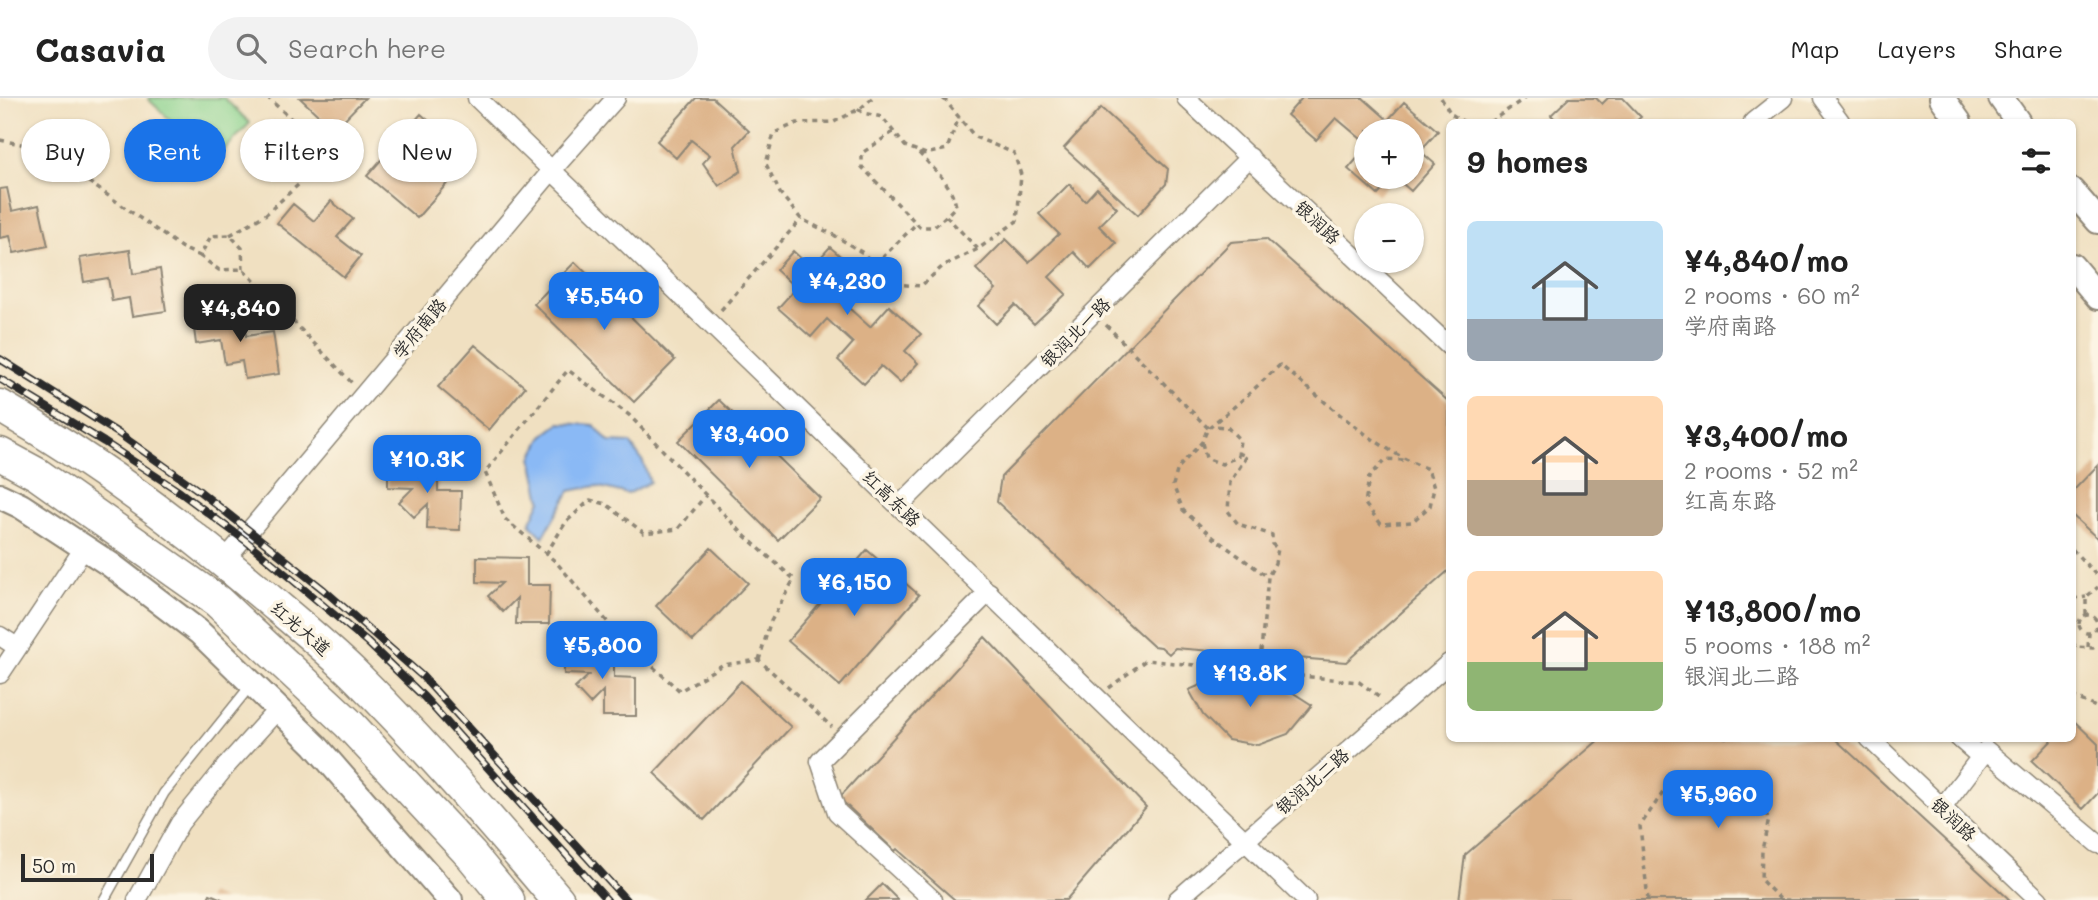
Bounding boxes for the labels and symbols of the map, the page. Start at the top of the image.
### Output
street label: 银润路 [1290,195,1346,249]
pin: ¥4,230 [790,258,904,317]
pin: ¥5,540 [547,272,661,332]
pin: ¥4,840 [183,285,297,344]
street label: 银润北一路 [1035,292,1115,372]
street label: 学府南路 [387,293,451,363]
pin: ¥3,400 [692,410,806,470]
pin: ¥10.3K [370,436,484,495]
street label: 红高东路 [858,464,926,532]
pin: ¥6,150 [797,559,911,618]
street label: 红光大道 [266,595,336,661]
pin: ¥5,800 [545,622,659,681]
pin: ¥13.8K [1193,650,1307,709]
street label: 银润北二路 [1270,742,1354,820]
pin: ¥5,960 [1661,770,1775,830]
street label: 银润路 [1926,792,1982,846]
scale bar [21,851,154,883]

